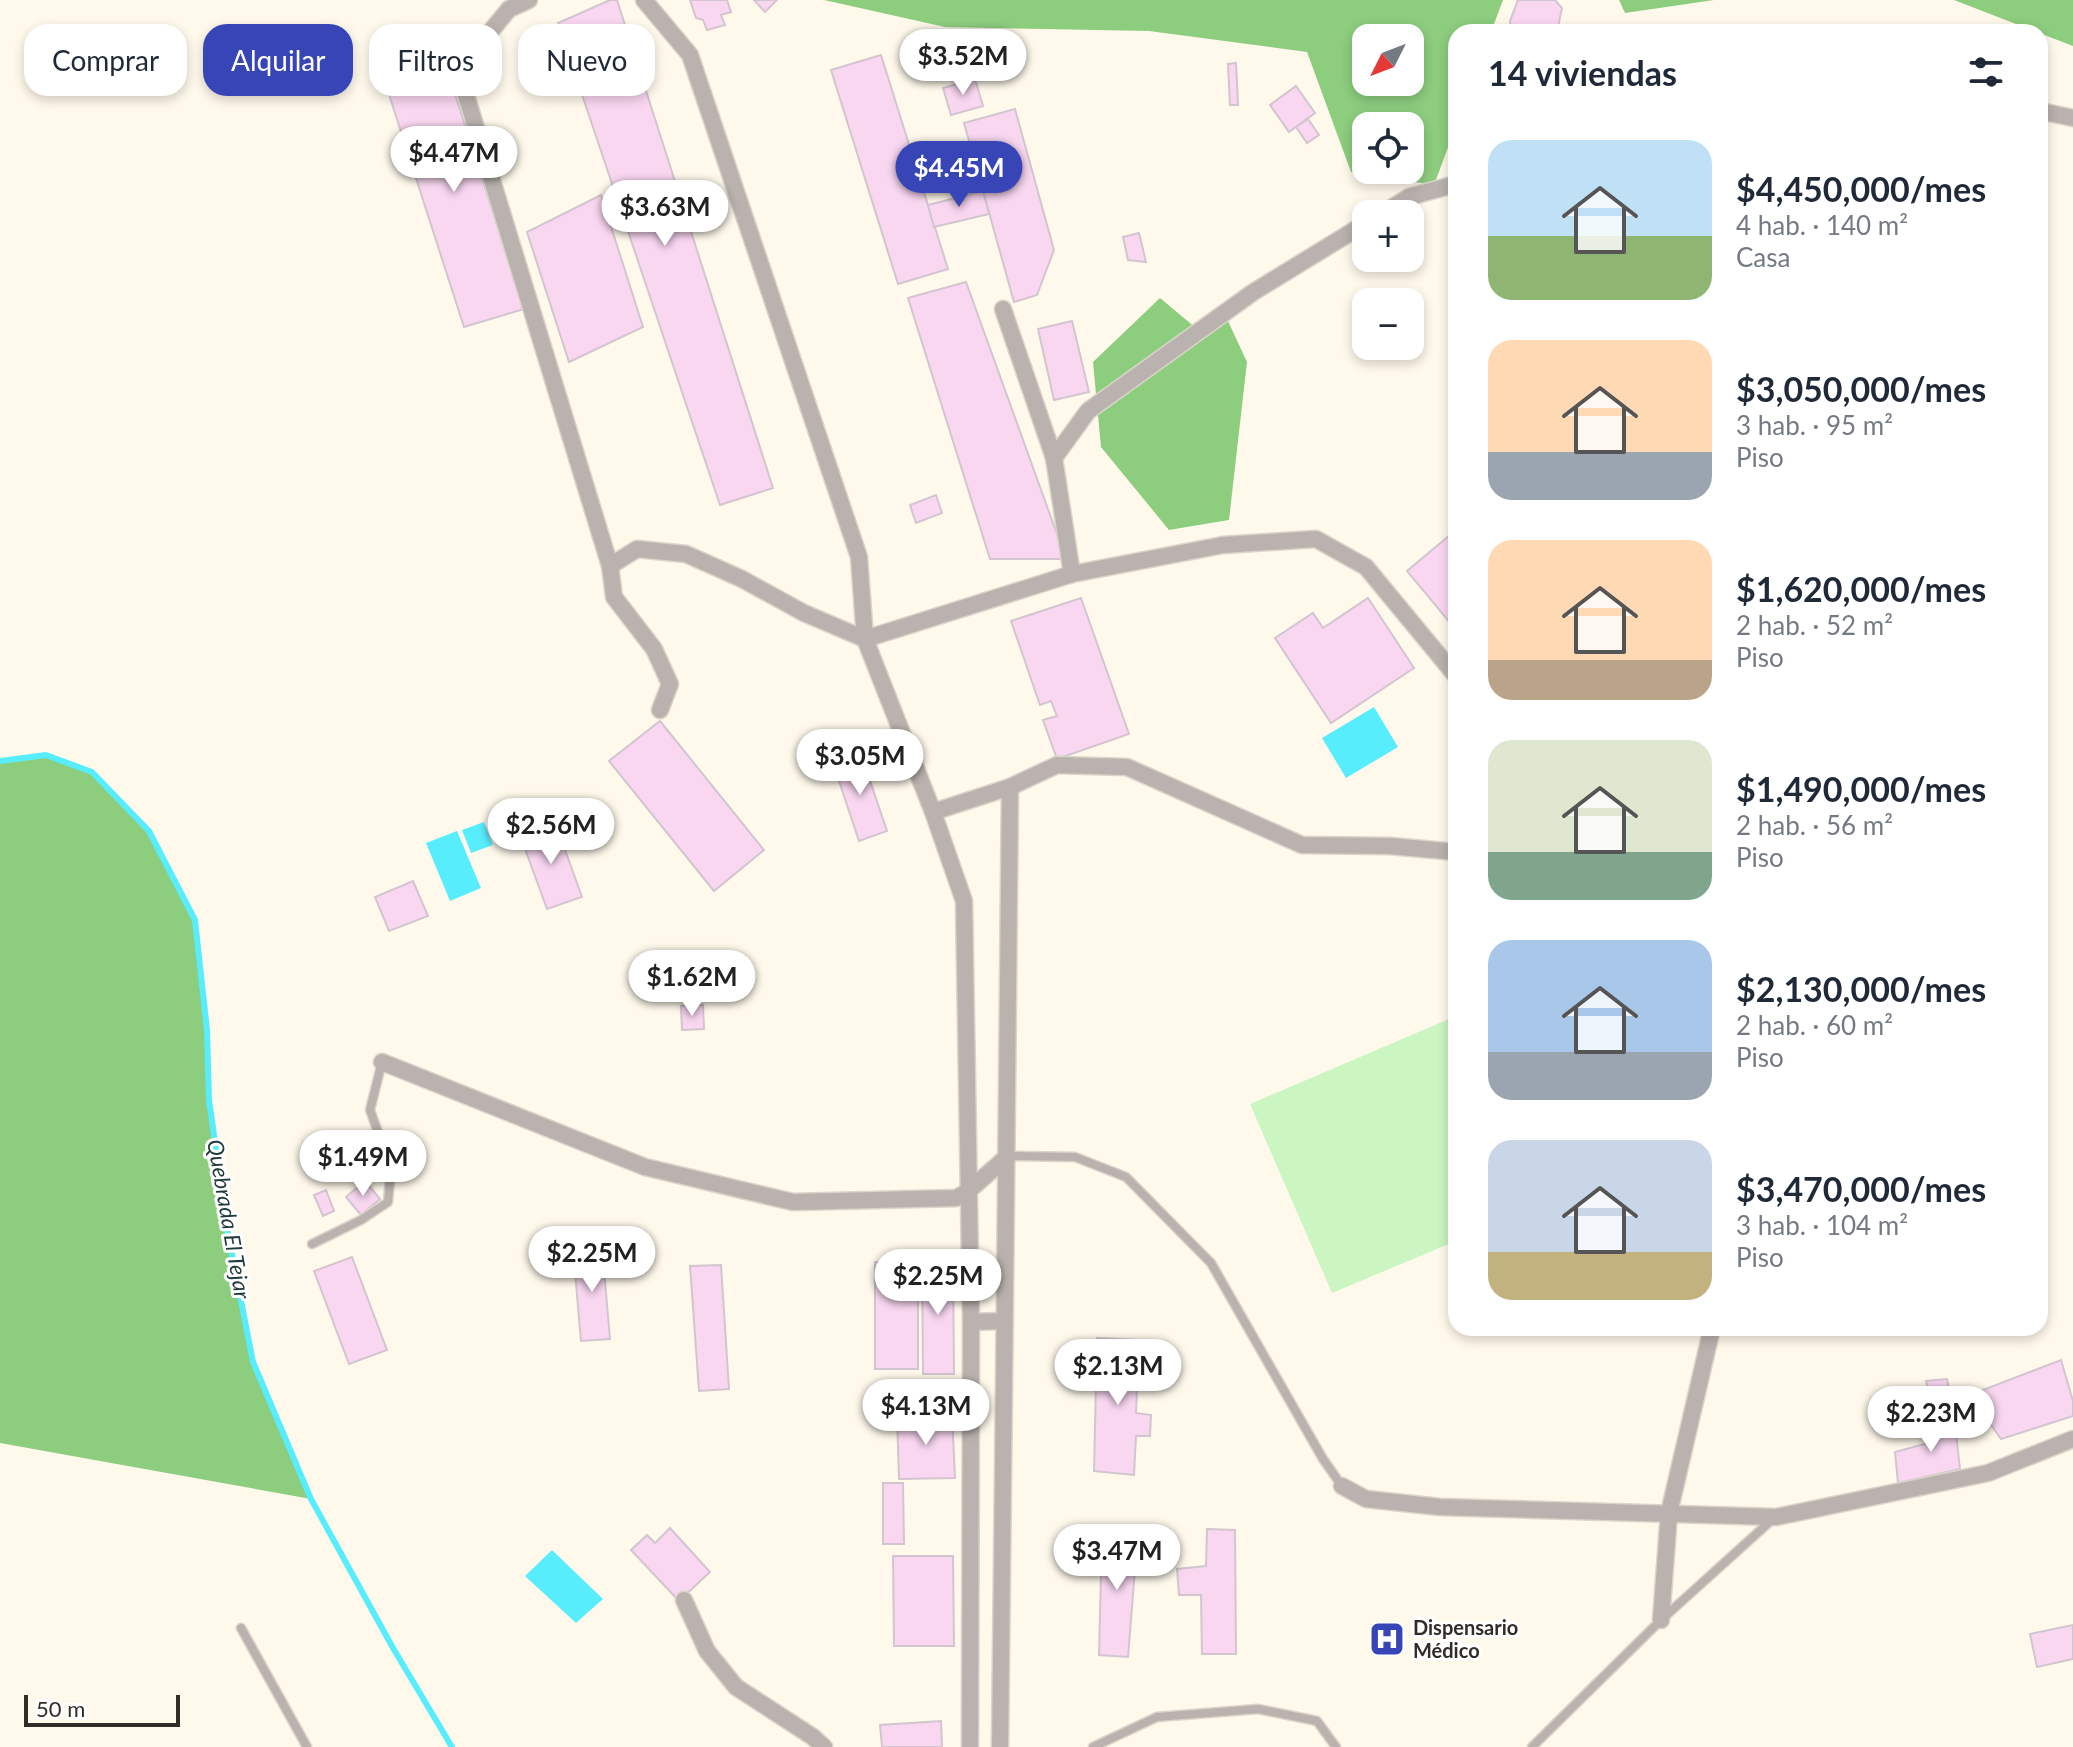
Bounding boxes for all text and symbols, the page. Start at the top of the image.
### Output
chip: Comprar [24,24,187,96]
chip: Alquilar [203,24,353,96]
chip: Filtros [369,24,502,96]
chip: Nuevo [518,24,655,96]
north arrow [1352,24,1424,96]
map controls [1352,24,1424,360]
pin: $3.52M [898,29,1028,97]
text: $3.52M [917,39,1009,71]
icon: filters [1964,50,2008,94]
text: 14 viviendas [1488,52,1677,93]
button: locate [1352,112,1424,184]
pin: $4.47M [389,126,519,194]
text: $4.47M [408,136,500,168]
pin: $4.45M [894,141,1024,209]
text: $4.45M [913,151,1005,183]
text: $4,450,000/mes [1736,168,1986,209]
icon: home [1552,172,1648,268]
pin: $3.63M [600,180,730,248]
text: $3.63M [619,190,711,222]
button: + [1352,200,1424,272]
text: 4 hab. · 140 m² [1736,209,1908,241]
text: Casa [1736,241,1790,273]
button: − [1352,288,1424,360]
text: $3,050,000/mes [1736,368,1986,409]
icon: home [1552,372,1648,468]
text: 3 hab. · 95 m² [1736,409,1893,441]
text: Piso [1736,441,1784,473]
text: $1,620,000/mes [1736,568,1986,609]
icon: home [1552,572,1648,668]
text: 2 hab. · 52 m² [1736,609,1893,641]
text: Piso [1736,641,1784,673]
pin: $3.05M [795,729,925,797]
text: $3.05M [814,739,906,771]
text: $1,490,000/mes [1736,768,1986,809]
icon: home [1552,772,1648,868]
pin: $2.56M [486,798,616,866]
text: $2.56M [505,808,597,840]
text: 2 hab. · 56 m² [1736,809,1893,841]
text: Piso [1736,841,1784,873]
pin: $1.62M [627,950,757,1018]
text: $1.62M [646,960,738,992]
text: $2,130,000/mes [1736,968,1986,1009]
icon: home [1552,972,1648,1068]
text: 2 hab. · 60 m² [1736,1009,1893,1041]
text: Piso [1736,1041,1784,1073]
pin: $1.49M [298,1130,428,1198]
water label: Quebrada El Tejar [202,1137,257,1301]
text: $1.49M [317,1140,409,1172]
text: $3,470,000/mes [1736,1168,1986,1209]
icon: home [1552,1172,1648,1268]
text: 3 hab. · 104 m² [1736,1209,1908,1241]
pin: $2.25M [527,1226,657,1294]
text: $2.25M [546,1236,638,1268]
text: Piso [1736,1241,1784,1273]
pin: $2.25M [873,1249,1003,1317]
text: $2.25M [892,1259,984,1291]
pin: $2.13M [1053,1339,1183,1407]
text: $2.13M [1072,1349,1164,1381]
pin: $4.13M [861,1379,991,1447]
pin: $2.23M [1866,1386,1996,1454]
text: $4.13M [880,1389,972,1421]
text: $2.23M [1885,1396,1977,1428]
pin: $3.47M [1052,1524,1182,1592]
text: $3.47M [1071,1534,1163,1566]
place label: Dispensario Médico [1413,1615,1518,1662]
hospital icon: Dispensario Médico [1368,1620,1406,1658]
scale bar [24,1691,180,1727]
text: 50 m [36,1695,85,1722]

